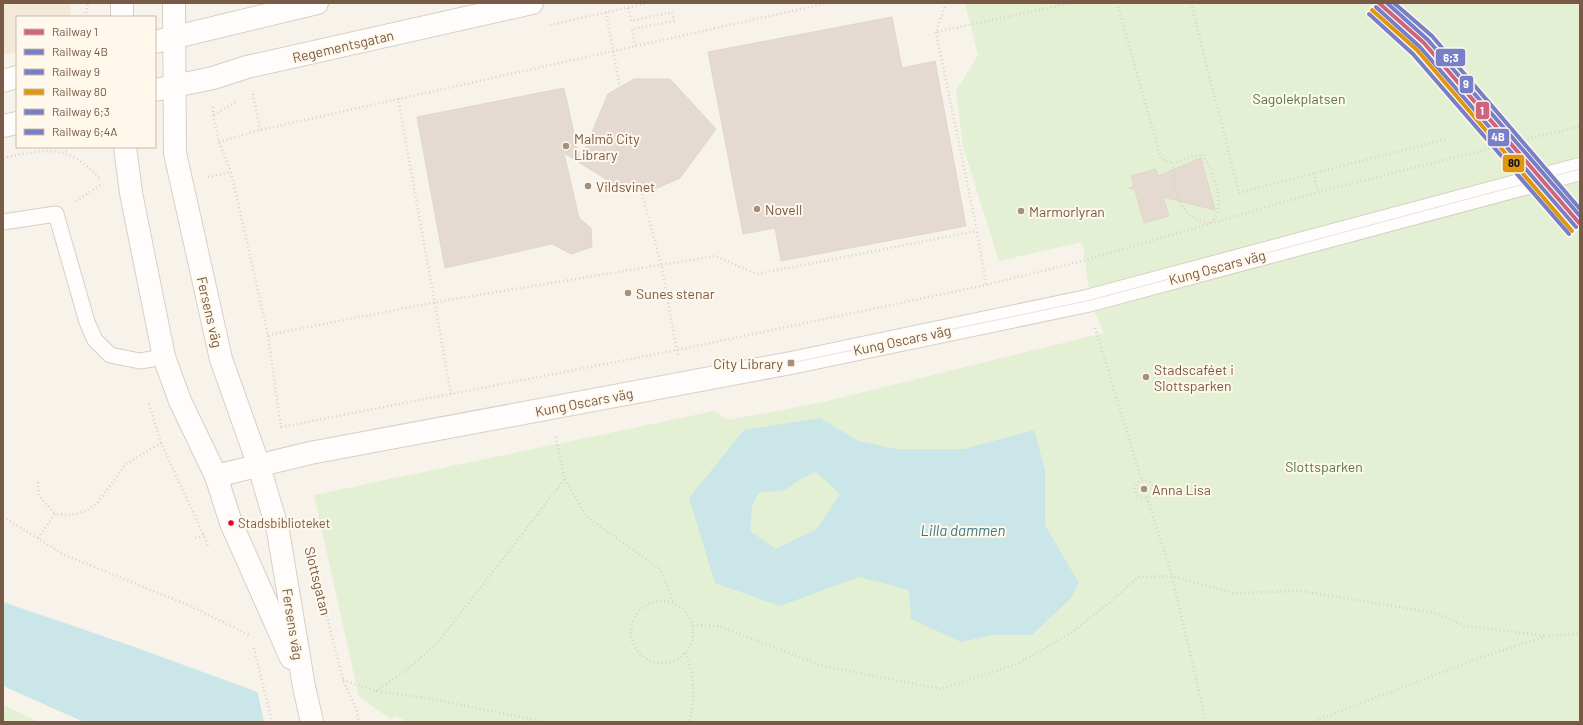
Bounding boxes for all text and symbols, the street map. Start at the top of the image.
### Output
legend [16,16,156,148]
text: Railway 1 [52,24,98,38]
street label: Regementsgatan [291,26,395,66]
text: Railway 4B [52,44,108,58]
line badge: 6;3 [1435,48,1466,67]
text: 6;3 [1443,51,1459,64]
text: Railway 9 [52,64,100,78]
line badge: 9 [1459,75,1474,94]
text: 9 [1463,77,1469,90]
text: Railway 80 [52,84,107,98]
park label: Sagolekplatsen [1252,90,1346,107]
line badge: 1 [1475,101,1490,120]
text: Railway 6;3 [52,104,110,118]
text: 1 [1480,104,1484,117]
text: Railway 6;4A [52,124,118,138]
line badge: 4B [1487,128,1510,147]
place label: Malmö City Library [574,130,640,163]
text: 4B [1491,130,1505,143]
marker: Malmö City Library [561,141,571,151]
line badge: 80 [1502,154,1525,173]
text: 80 [1508,156,1520,169]
place label: Vildsvinet [596,178,655,195]
marker: Vildsvinet [583,181,593,191]
place label: Novell [765,201,802,218]
place label: Marmorlyran [1029,203,1105,220]
marker: Novell [752,204,762,214]
marker: Marmorlyran [1016,206,1026,216]
street label: Kung Oscars väg [1167,246,1267,288]
street label: Fersens väg [194,275,226,349]
place label: Sunes stenar [636,285,715,302]
marker: Sunes stenar [623,288,633,298]
street label: Kung Oscars väg [852,321,952,359]
place label: City Library [713,355,784,372]
marker: City Library [786,358,796,368]
place label: Stadscaféet i Slottsparken [1154,361,1234,394]
marker: Stadscaféet i Slottsparken [1141,372,1151,382]
street label: Kung Oscars väg [534,384,634,420]
park label: Slottsparken [1285,458,1363,475]
place label: Anna Lisa [1152,481,1211,498]
marker: Anna Lisa [1139,484,1149,494]
place label: Stadsbiblioteket [238,515,330,531]
marker: Stadsbiblioteket [226,518,236,528]
water label: Lilla dammen [921,521,1006,539]
street label: Slottsgatan [301,545,335,617]
street label: Fersens väg [279,587,307,661]

